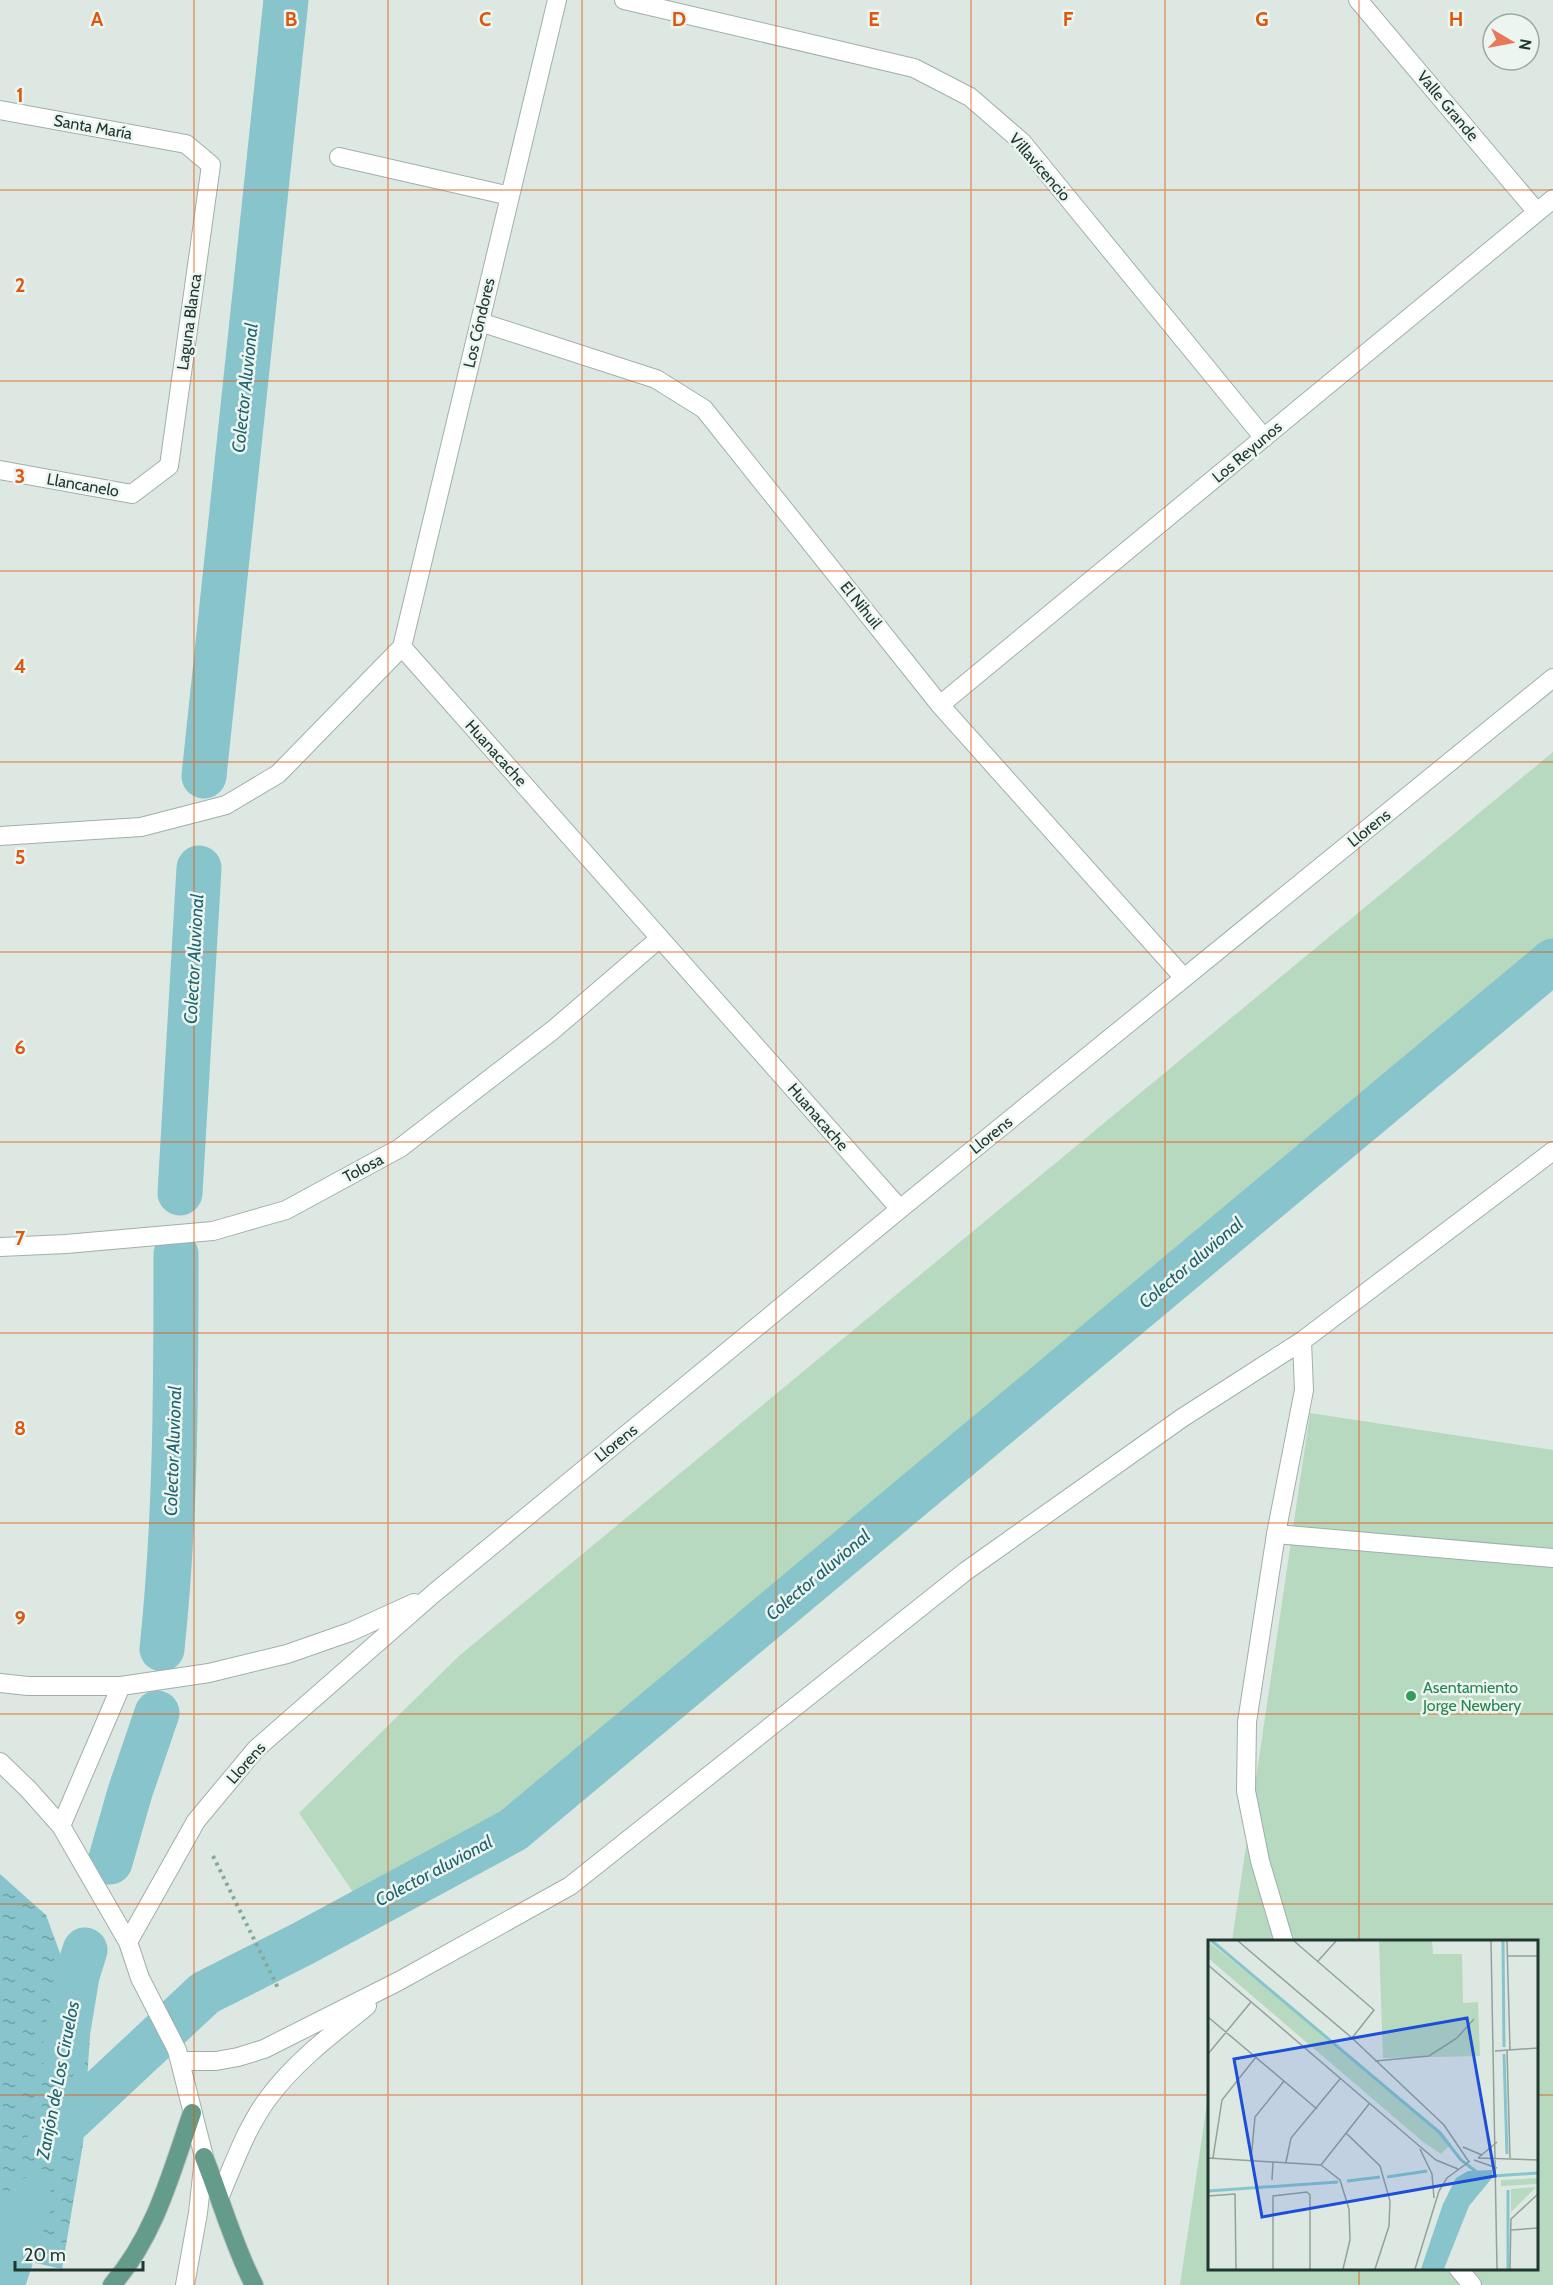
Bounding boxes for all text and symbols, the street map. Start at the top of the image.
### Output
text: A [91,7,104,31]
text: B [285,7,297,31]
text: C [479,7,491,31]
text: D [672,7,686,31]
text: E [868,7,880,31]
text: F [1063,7,1074,31]
text: G [1255,7,1269,31]
text: H [1449,7,1463,31]
north arrow [1481,12,1541,72]
text: N [1515,37,1536,52]
street label: Valle Grande [1413,67,1483,145]
text: 1 [16,83,24,107]
street label: Santa María [52,111,134,143]
street label: Villavicencio [1005,129,1075,205]
street label: Laguna Blanca [173,272,205,371]
text: 2 [15,273,25,297]
street label: Los Cóndores [459,276,499,370]
water label: Colector Aluvional [227,321,263,454]
street label: Los Reyunos [1208,417,1286,487]
text: 3 [15,464,25,488]
street label: Llancanelo [45,469,121,501]
street label: El Nihuil [836,578,886,633]
text: 4 [14,654,26,678]
street label: Huanacache [461,716,531,790]
street label: Llorens [1344,805,1394,851]
text: 5 [15,845,25,869]
water label: Colector Aluvional [180,893,208,1025]
text: 6 [14,1035,26,1059]
street label: Huanacache [784,1079,852,1155]
street label: Llorens [966,1112,1016,1158]
street label: Tolosa [340,1149,387,1186]
water label: Colector aluvional [1134,1212,1248,1313]
text: 7 [15,1226,26,1250]
water label: Colector Aluvional [160,1385,186,1516]
text: 8 [14,1416,26,1440]
street label: Llorens [591,1420,641,1466]
water label: Colector aluvional [761,1524,875,1625]
text: 9 [14,1606,26,1630]
place label: Asentamiento Jorge Newbery [1422,1678,1521,1715]
marker: Asentamiento Jorge Newbery [1404,1689,1418,1703]
street label: Llorens [223,1738,270,1788]
water label: Colector aluvional [372,1830,497,1911]
inset map [1208,1940,1538,2270]
water label: Zanjón de Los Ciruelos [32,1999,84,2162]
scale bar [15,2234,142,2272]
text: 20 m [24,2244,66,2266]

